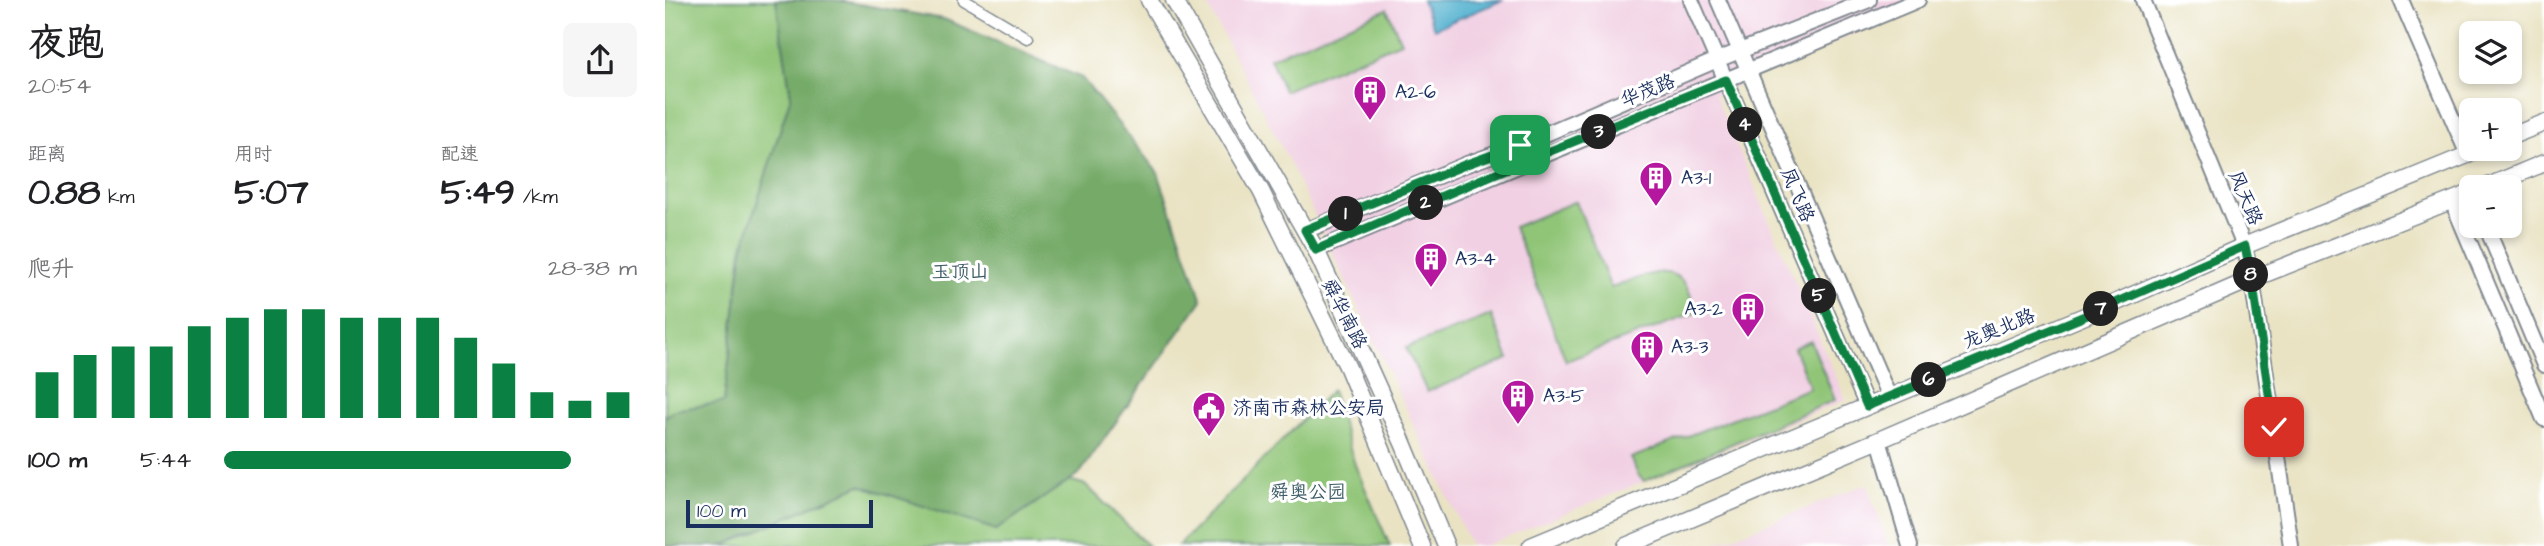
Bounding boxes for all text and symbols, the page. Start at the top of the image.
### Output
text: 夜跑 [28,18,104,70]
map controls [2459,21,2522,238]
button: layers [2459,21,2522,84]
button: share [563,23,637,97]
street label: 华茂路 [1617,68,1679,114]
text: 20:54 [28,70,91,102]
building icon: A2-6 [1351,73,1389,122]
place label: A2-6 [1395,79,1436,106]
button: + [2459,98,2522,161]
pin: 4 [1727,108,1763,142]
text: 4 [1738,111,1751,138]
pin: 3 [1581,114,1616,150]
pin [1490,115,1550,175]
text: 3 [1594,118,1603,145]
icon: arrive [1501,126,1539,164]
text: 距离 [28,141,66,168]
text: 用时 [234,141,272,168]
text: 配速 [441,141,479,168]
building icon: A3-1 [1637,159,1675,208]
street label: 凤飞路 [1773,163,1821,227]
place label: A3-1 [1681,165,1712,192]
street label: 风天路 [2221,166,2269,230]
text: 0.88 [28,168,100,217]
text: 5:07 [234,168,309,217]
text: 5:49 [441,168,515,217]
button: − [2459,175,2522,238]
text: km [100,184,134,211]
text: /km [515,184,558,211]
pin: 2 [1409,186,1443,220]
text: 2 [1420,189,1431,216]
pin: 1 [1329,196,1363,232]
text: 1 [1344,200,1347,227]
building icon: A3-4 [1412,240,1450,289]
place label: A3-4 [1455,246,1496,273]
text: 28–38 m [548,252,637,284]
text: 爬升 [28,253,74,285]
pin: 8 [2233,258,2269,292]
park label: 玉顶山 [931,259,989,286]
text: 8 [2244,261,2257,288]
street label: 舜华南路 [1315,274,1373,354]
pin: 5 [1801,278,1837,314]
text: 5 [1812,282,1825,309]
building icon: A3-2 [1729,290,1767,339]
pin: 7 [2083,292,2119,326]
text: 7 [2095,295,2106,322]
place label: A3-2 [1684,296,1723,323]
street label: 龙奥北路 [1959,302,2039,356]
building icon: A3-3 [1628,328,1666,377]
place label: A3-3 [1671,334,1709,361]
pin: 6 [1911,362,1947,398]
text: 6 [1923,366,1934,393]
building icon: A3-5 [1499,377,1537,426]
place label: A3-5 [1543,383,1585,410]
public building icon: 济南市森林公安局 [1190,389,1228,438]
place label: 济南市森林公安局 [1233,395,1385,422]
pin [2244,397,2304,457]
icon: check [2255,408,2293,446]
text: 100 m [28,444,87,476]
text: 5:44 [140,444,191,476]
park label: 舜奥公园 [1270,479,1346,506]
scale bar [686,497,873,529]
text: 100 m [697,498,746,525]

